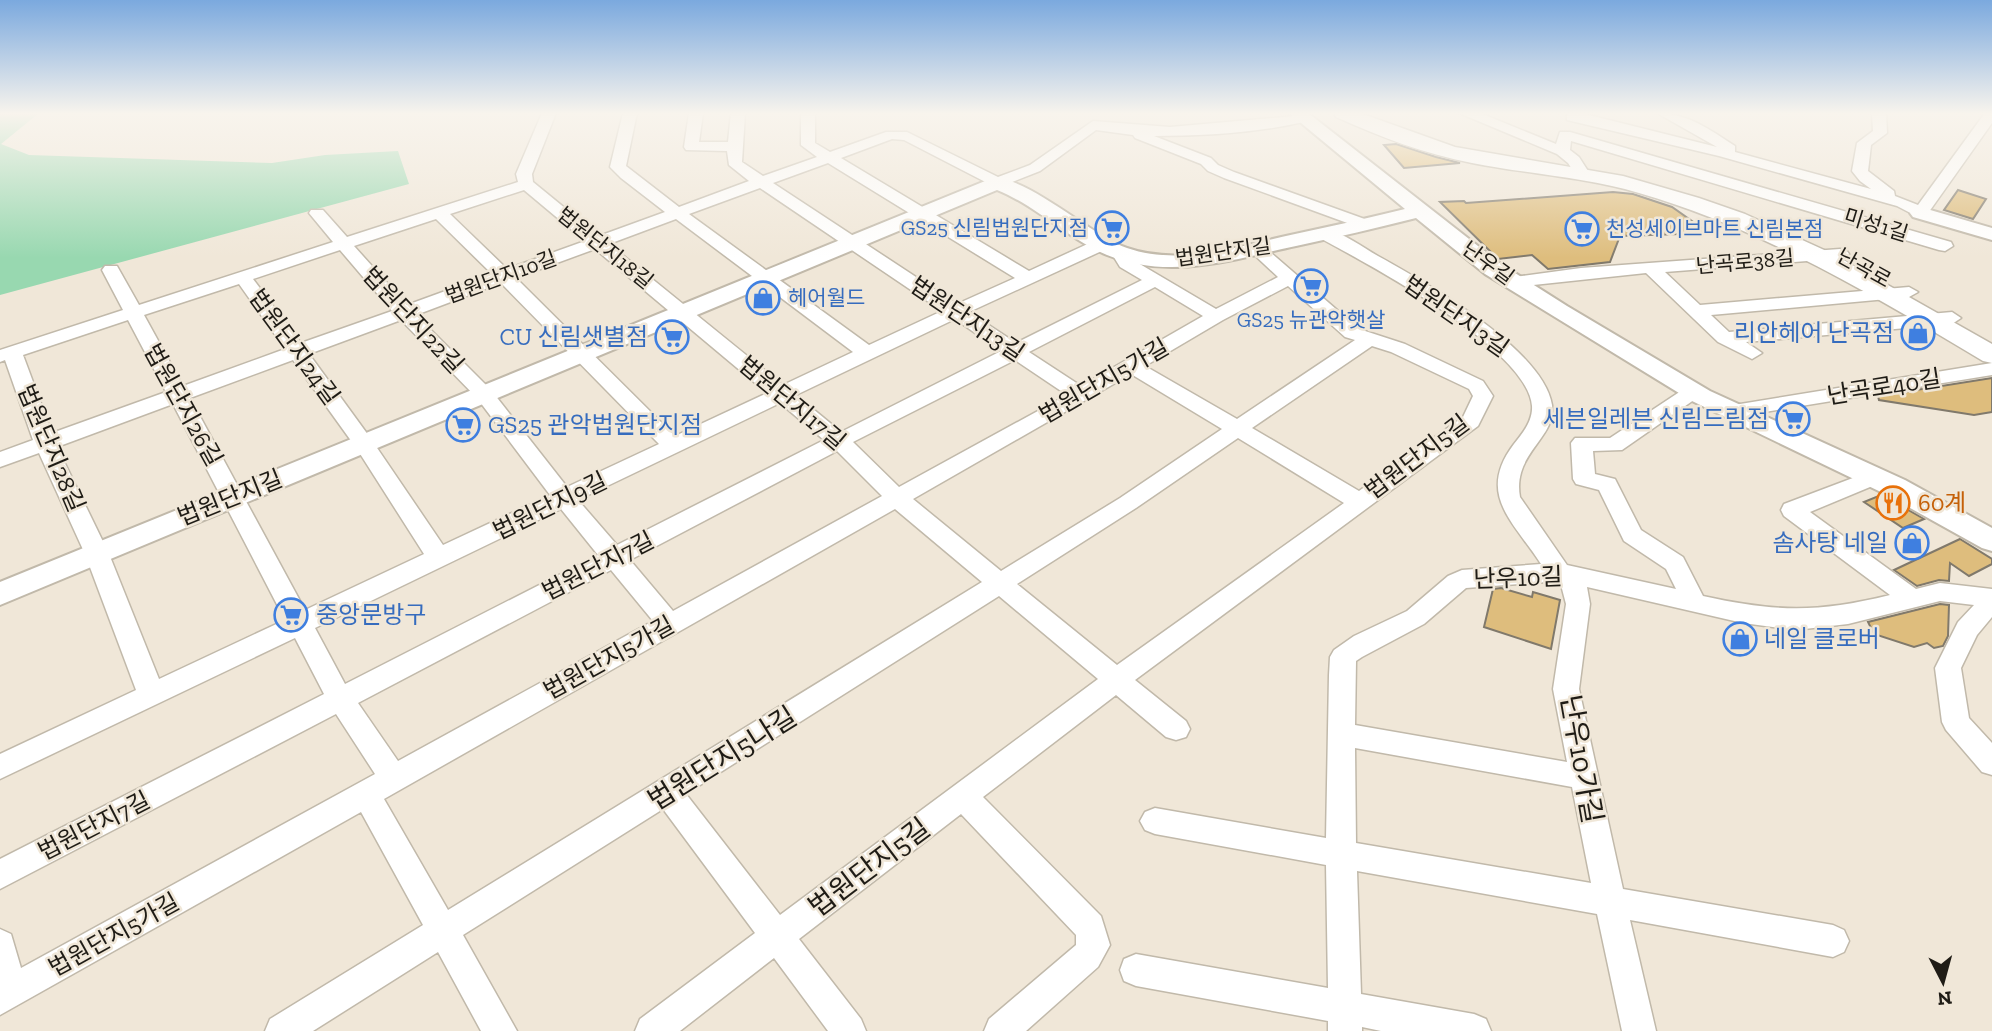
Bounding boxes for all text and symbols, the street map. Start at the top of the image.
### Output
street label: 법원단지18길 [552,201,658,294]
street label: 미성1길 [1841,203,1911,246]
supermarket icon: GS25 신림법원단지점 [1093,209,1131,247]
supermarket icon: 천성세이브마트 신림본점 [1563,210,1601,248]
place label: GS25 신림법원단지점 [901,215,1088,240]
place label: 천성세이브마트 신림본점 [1606,216,1823,241]
street label: 법원단지길 [1173,232,1273,271]
street label: 난우길 [1457,235,1519,290]
street label: 난곡로 [1833,243,1896,293]
street label: 법원단지10길 [442,245,560,308]
street label: 난곡로38길 [1695,245,1795,278]
street label: 법원단지22길 [357,260,470,379]
supermarket icon: GS25 뉴관악햇살 [1292,267,1330,305]
street label: 법원단지3길 [1398,269,1515,362]
street label: 법원단지13길 [905,270,1030,367]
shop icon: 헤어월드 [744,279,782,317]
street label: 법원단지24길 [243,283,346,410]
place label: 헤어월드 [788,285,865,310]
place label: GS25 뉴관악햇살 [1237,307,1385,332]
shop icon: 리안헤어 난곡점 [1899,314,1937,352]
supermarket icon: CU 신림샛별점 [653,318,691,356]
place label: 리안헤어 난곡점 [1734,318,1894,347]
place label: CU 신림샛별점 [499,322,648,351]
street label: 법원단지5가길 [1034,332,1174,429]
street label: 법원단지26길 [138,338,229,471]
street label: 법원단지17길 [733,350,852,456]
street label: 난곡로40길 [1825,363,1943,410]
street label: 법원단지28길 [12,380,91,516]
supermarket icon: 세븐일레븐 신림드림점 [1774,400,1812,438]
place label: 세븐일레븐 신림드림점 [1543,404,1769,433]
supermarket icon: GS25 관악법원단지점 [444,406,482,444]
street label: 법원단지5길 [1359,408,1474,505]
place label: GS25 관악법원단지점 [488,410,702,439]
street label: 법원단지길 [173,463,286,532]
street label: 법원단지9길 [488,466,611,546]
restaurant icon: 60계 [1874,484,1912,522]
place label: 60계 [1918,488,1967,517]
shop icon: 솜사탕 네일 [1893,524,1931,562]
street label: 법원단지7길 [537,525,659,606]
place label: 솜사탕 네일 [1772,528,1888,557]
street label: 난우10길 [1473,561,1563,594]
supermarket icon: 중앙문방구 [272,596,310,634]
place label: 중앙문방구 [316,600,426,629]
street label: 법원단지5가길 [538,610,679,705]
shop icon: 네일 클로버 [1721,620,1759,658]
place label: 네일 클로버 [1764,624,1880,653]
street label: 난우10가길 [1554,692,1609,826]
street label: 법원단지5나길 [642,700,803,817]
street label: 법원단지7길 [33,785,155,866]
street label: 법원단지5길 [802,811,936,924]
street label: 법원단지5가길 [43,887,184,982]
north arrow [1908,947,1978,1017]
text: N [1936,986,1953,1011]

